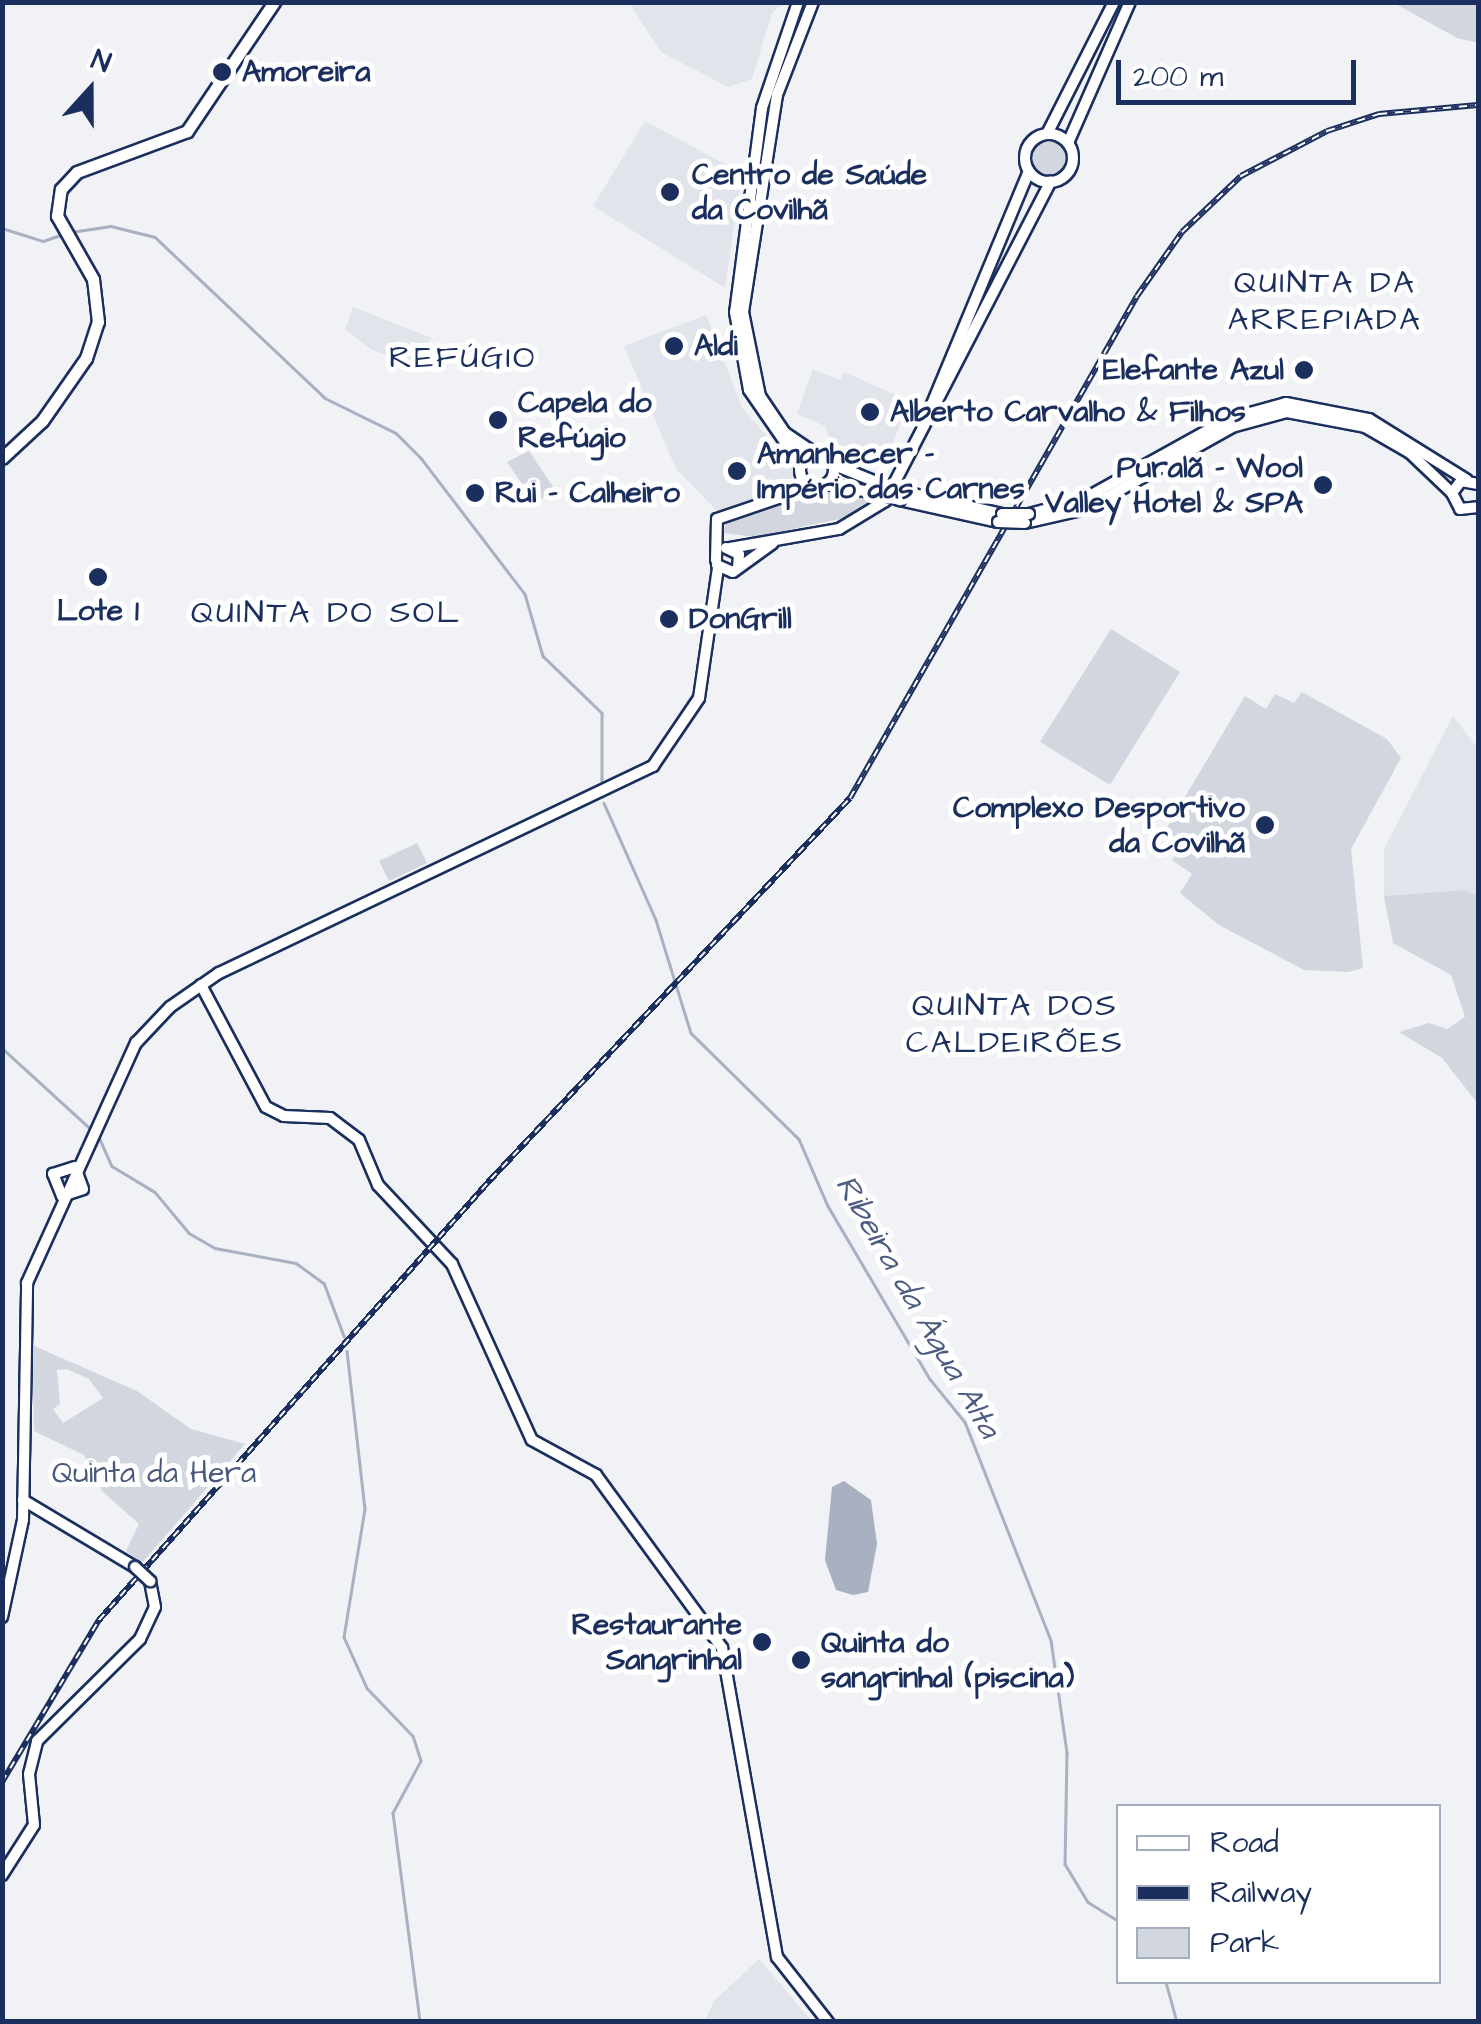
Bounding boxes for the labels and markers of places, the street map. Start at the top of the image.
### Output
place label: Amoreira [242,54,371,90]
marker: Amoreira [211,61,233,83]
place label: Centro de Saúde da Covilhã [692,157,927,228]
marker: Centro de Saúde da Covilhã [657,179,683,205]
place label: Aldi [694,328,738,364]
marker: Aldi [663,335,685,357]
place label: Elefante Azul [1103,352,1284,388]
marker: Elefante Azul [1293,359,1315,381]
place label: Capela do Refúgio [518,385,652,456]
place label: Alberto Carvalho & Filhos [890,394,1246,430]
marker: Alberto Carvalho & Filhos [859,401,881,423]
marker: Capela do Refúgio [487,409,509,431]
place label: Amanhecer - Império das Carnes [757,436,1025,506]
place label: Puralã - Wool Valley Hotel & SPA [1045,450,1303,520]
marker: Amanhecer - Império das Carnes [726,460,748,482]
marker: Puralã - Wool Valley Hotel & SPA [1312,474,1334,496]
place label: Rui - Calheiro [495,475,680,511]
marker: Rui - Calheiro [464,482,486,504]
marker: Lote 1 [87,566,109,588]
place label: Lote 1 [57,593,139,629]
place label: DonGrill [689,601,792,637]
marker: DonGrill [658,608,680,630]
place label: Complexo Desportivo da Covilhã [953,790,1245,860]
marker: Complexo Desportivo da Covilhã [1254,814,1276,836]
place label: Restaurante Sangrinhal [572,1607,742,1678]
place label: Quinta do sangrinhal (piscina) [821,1625,1074,1696]
marker: Restaurante Sangrinhal [751,1631,773,1653]
marker: Quinta do sangrinhal (piscina) [790,1649,812,1671]

